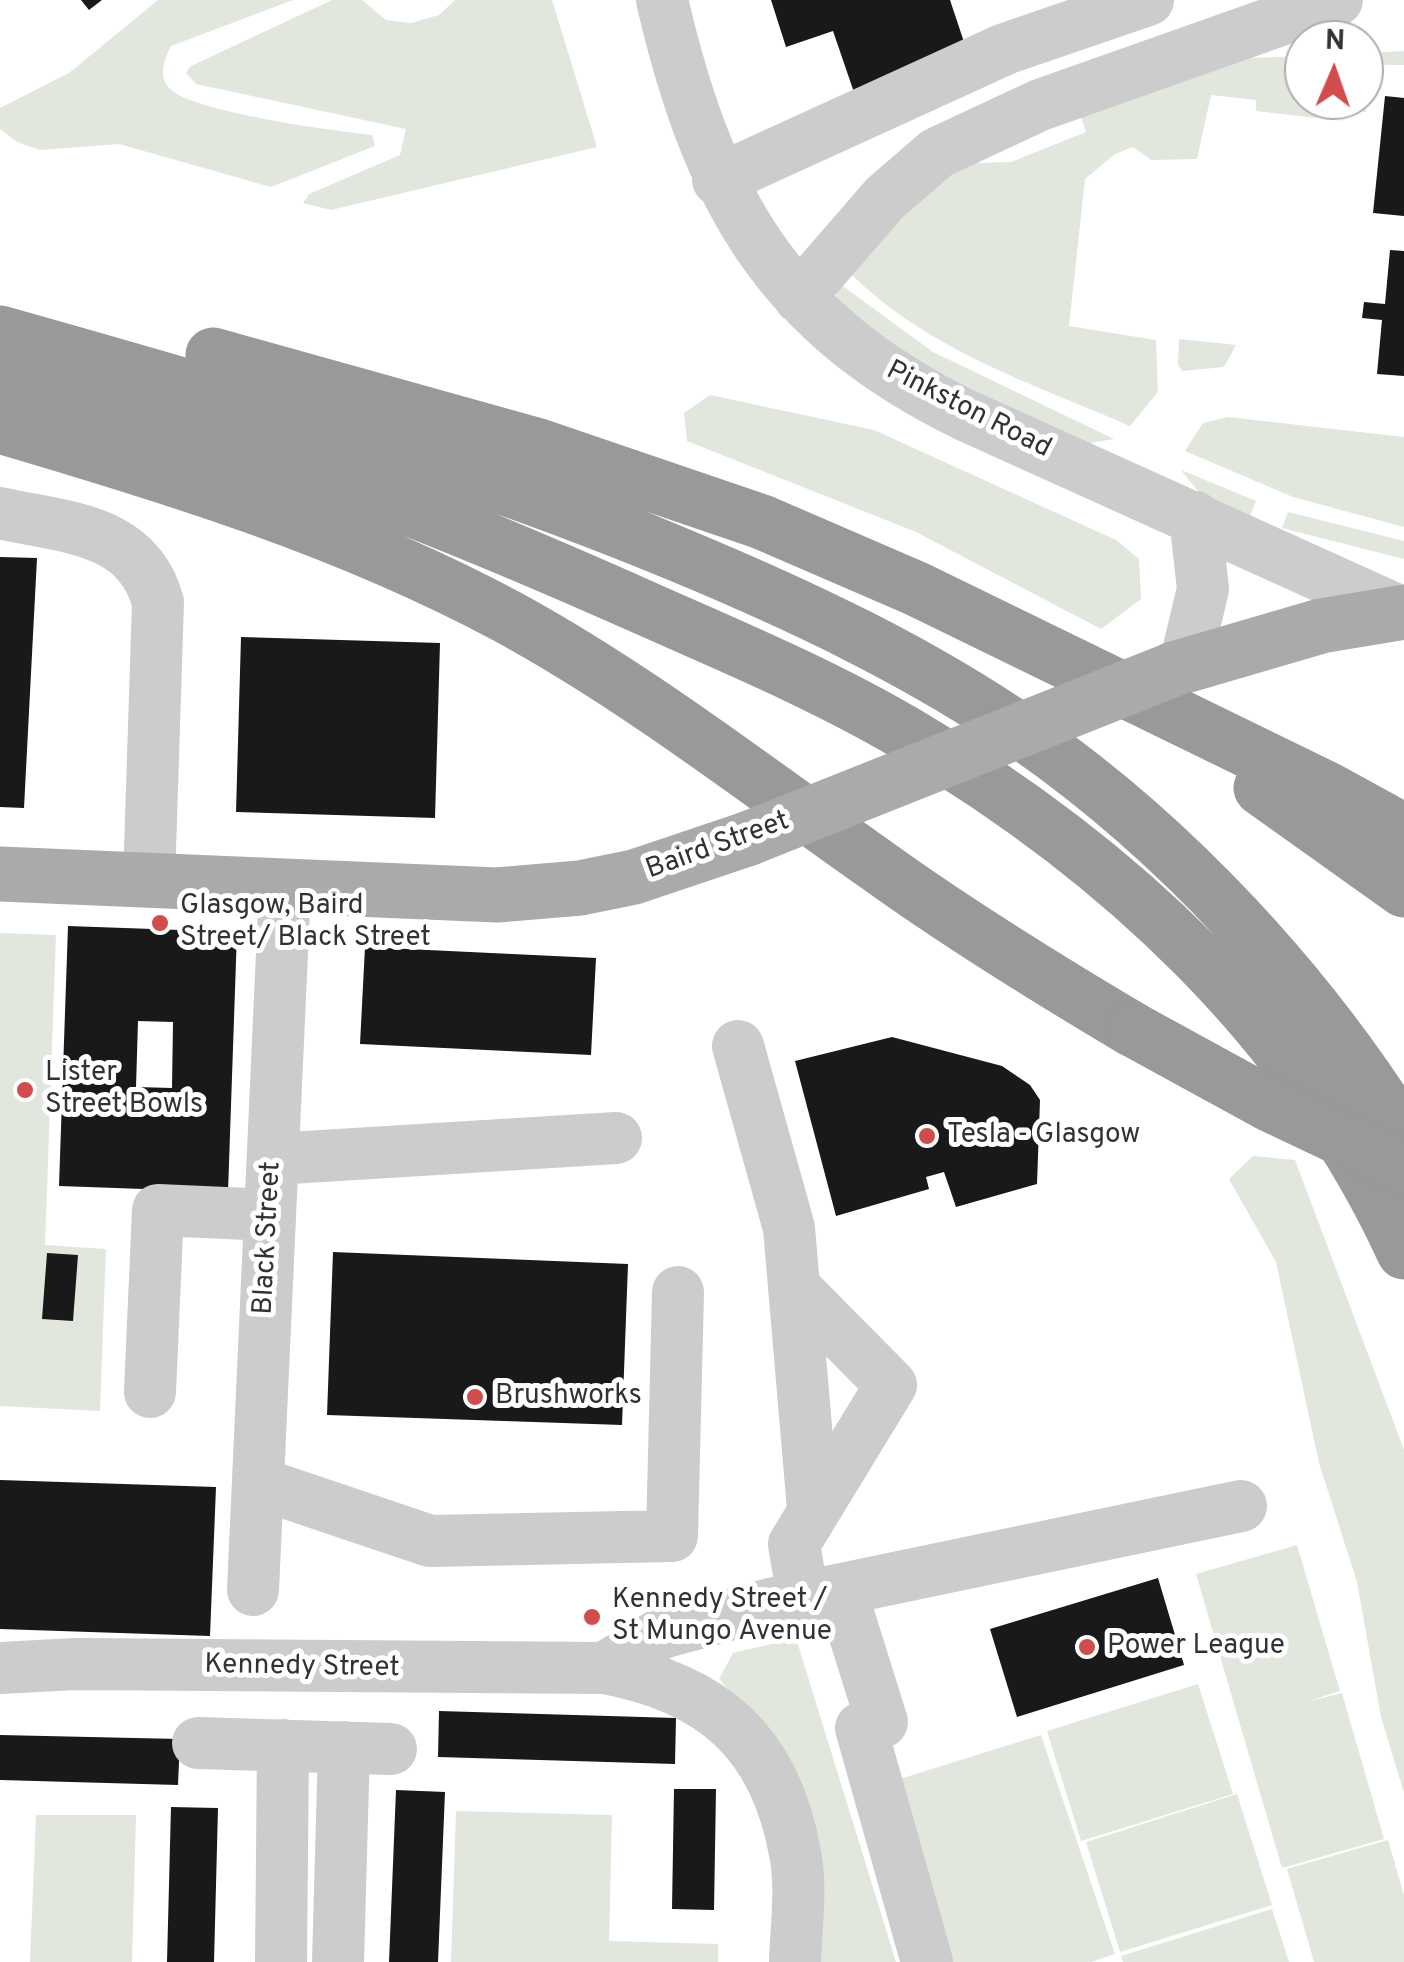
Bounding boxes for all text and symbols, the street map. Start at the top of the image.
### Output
north arrow [1284,20,1384,120]
text: N [1324,24,1346,60]
street label: Pinkston Road [880,355,1056,467]
street label: Baird Street [642,806,794,888]
place label: Glasgow, Baird Street/ Black Street [180,890,431,956]
marker: Glasgow, Baird Street/ Black Street [149,912,171,934]
place label: Lister Street Bowls [45,1057,203,1123]
marker: Lister Street Bowls [14,1079,36,1101]
place label: Tesla - Glasgow [947,1119,1140,1153]
marker: Tesla - Glasgow [916,1125,938,1147]
street label: Black Street [248,1161,290,1315]
place label: Brushworks [495,1380,642,1414]
marker: Brushworks [464,1386,486,1408]
place label: Kennedy Street / St Mungo Avenue [612,1584,832,1650]
marker: Kennedy Street / St Mungo Avenue [581,1606,603,1628]
place label: Power League [1107,1630,1285,1664]
marker: Power League [1076,1636,1098,1658]
street label: Kennedy Street [204,1649,400,1687]

